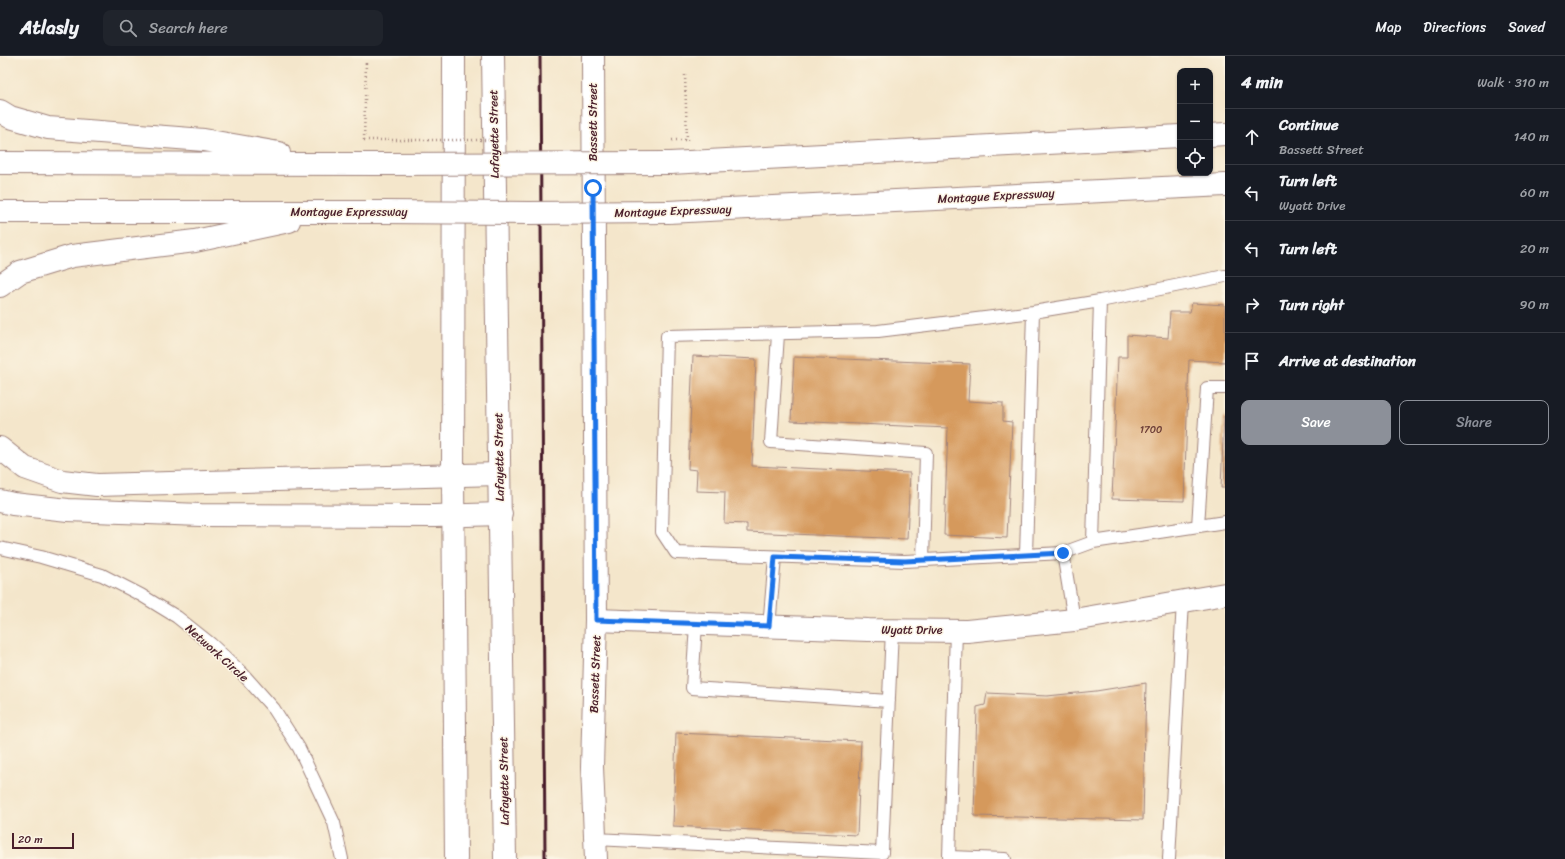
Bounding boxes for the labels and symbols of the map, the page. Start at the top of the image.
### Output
street label: Bassett Street [582,83,604,161]
street label: Lafayette Street [482,90,506,178]
route start [584,179,602,197]
street label: Montague Expressway [937,182,1056,210]
street label: Montague Expressway [614,198,733,224]
street label: Montague Expressway [290,201,408,223]
street label: Lafayette Street [487,413,511,501]
house number: 1700 [1140,421,1162,439]
route end [1054,544,1072,562]
street label: Network Circle [180,618,254,688]
street label: Wyatt Drive [881,619,943,641]
street label: Bassett Street [583,634,607,714]
street label: Lafayette Street [492,737,516,825]
scale bar [12,831,74,850]

